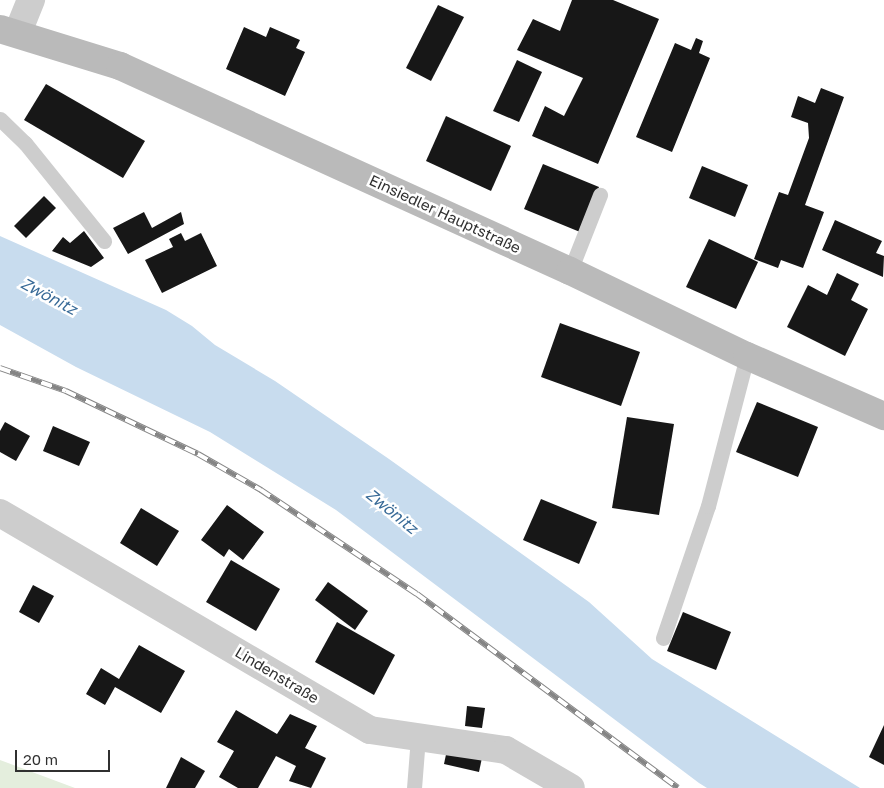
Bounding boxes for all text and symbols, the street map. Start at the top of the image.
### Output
street label: Einsiedler Hauptstraße [366,171,524,257]
water label: Zwönitz [18,273,80,319]
water label: Zwönitz [362,484,422,538]
street label: Lindenstraße [232,643,322,707]
scale bar [18,740,112,772]
text: 20 m [23,750,58,768]

